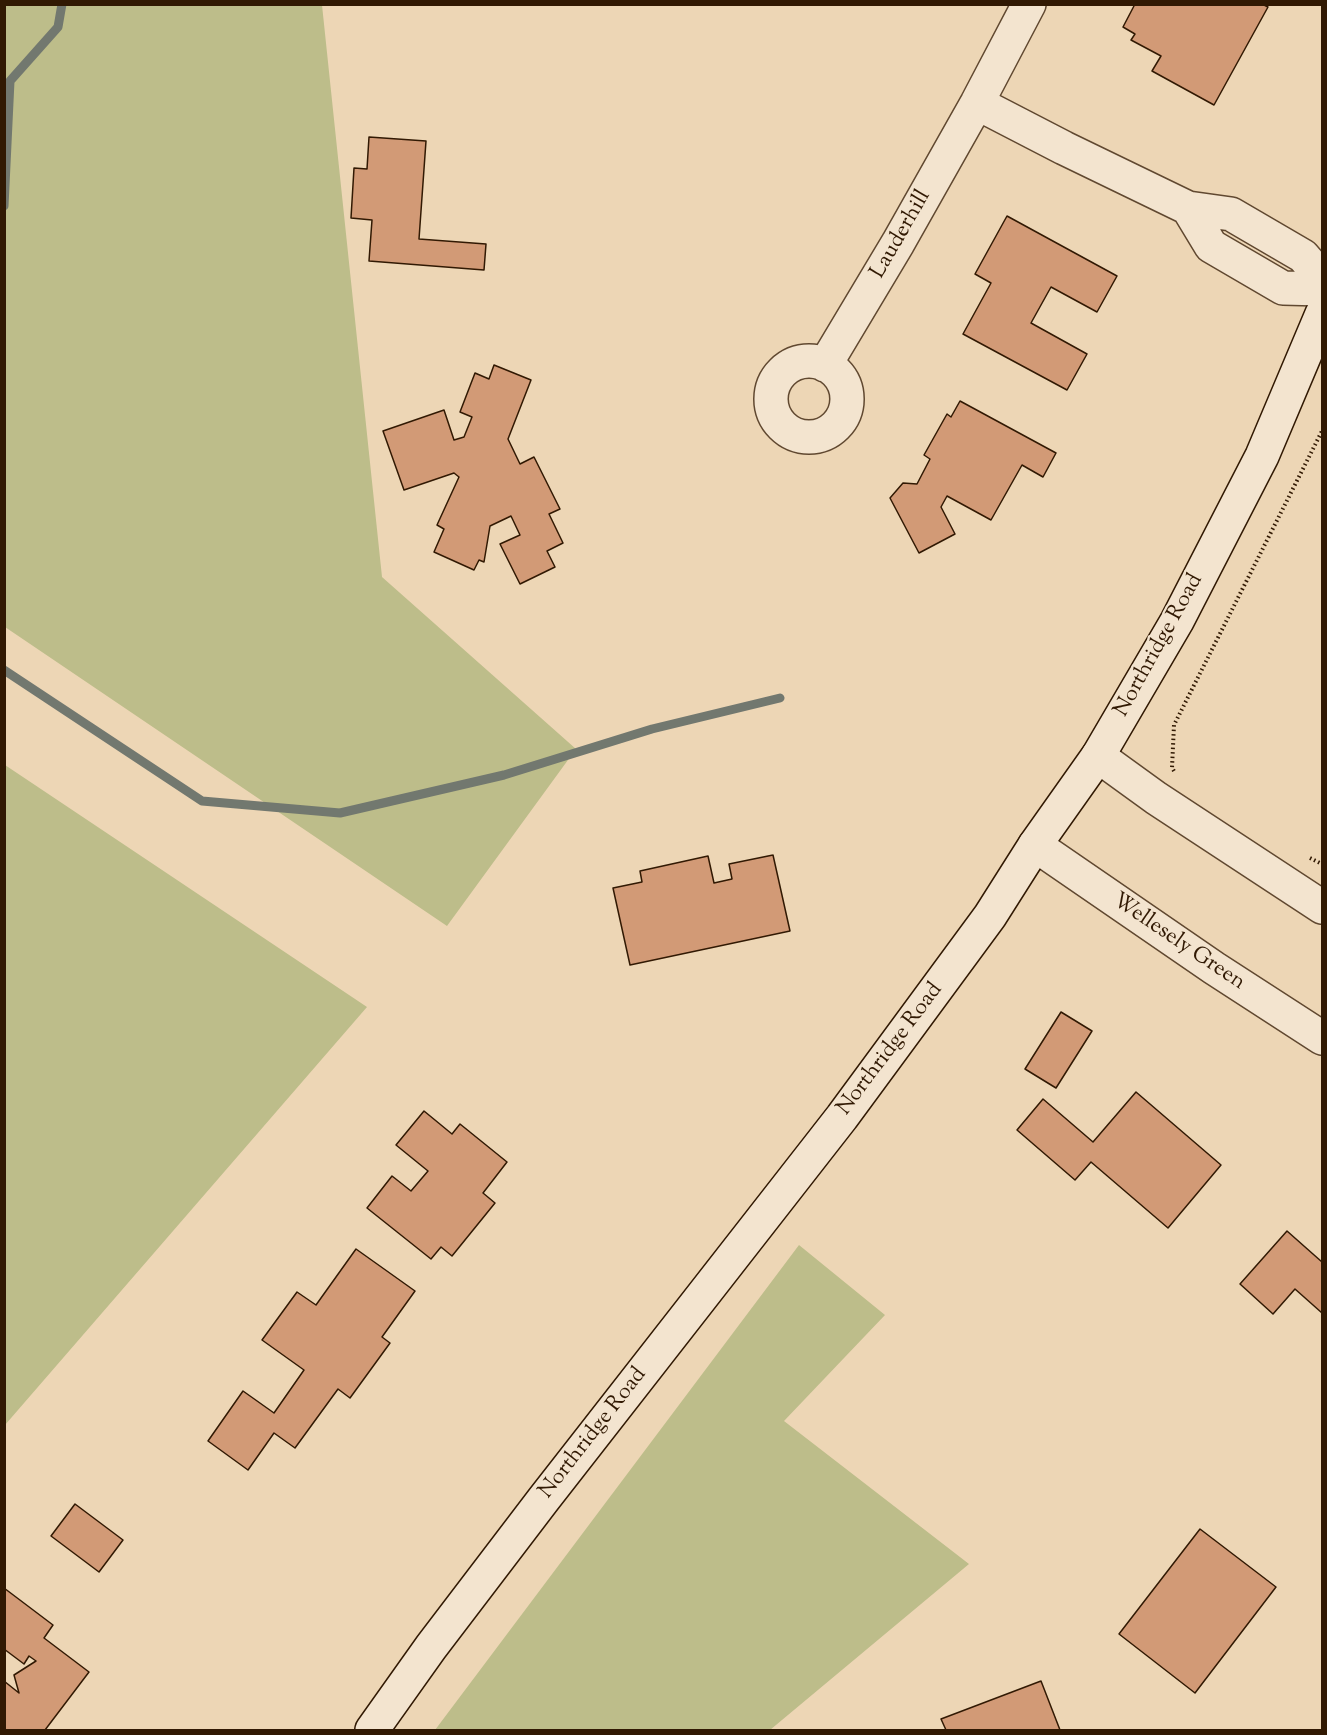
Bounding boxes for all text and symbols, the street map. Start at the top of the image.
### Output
street label: Lauderhill [866,186,938,284]
street label: Northridge Road [1110,570,1210,722]
street label: Wellesely Green [1106,889,1250,997]
street label: Northridge Road [833,978,949,1122]
street label: Northridge Road [535,1363,653,1505]

